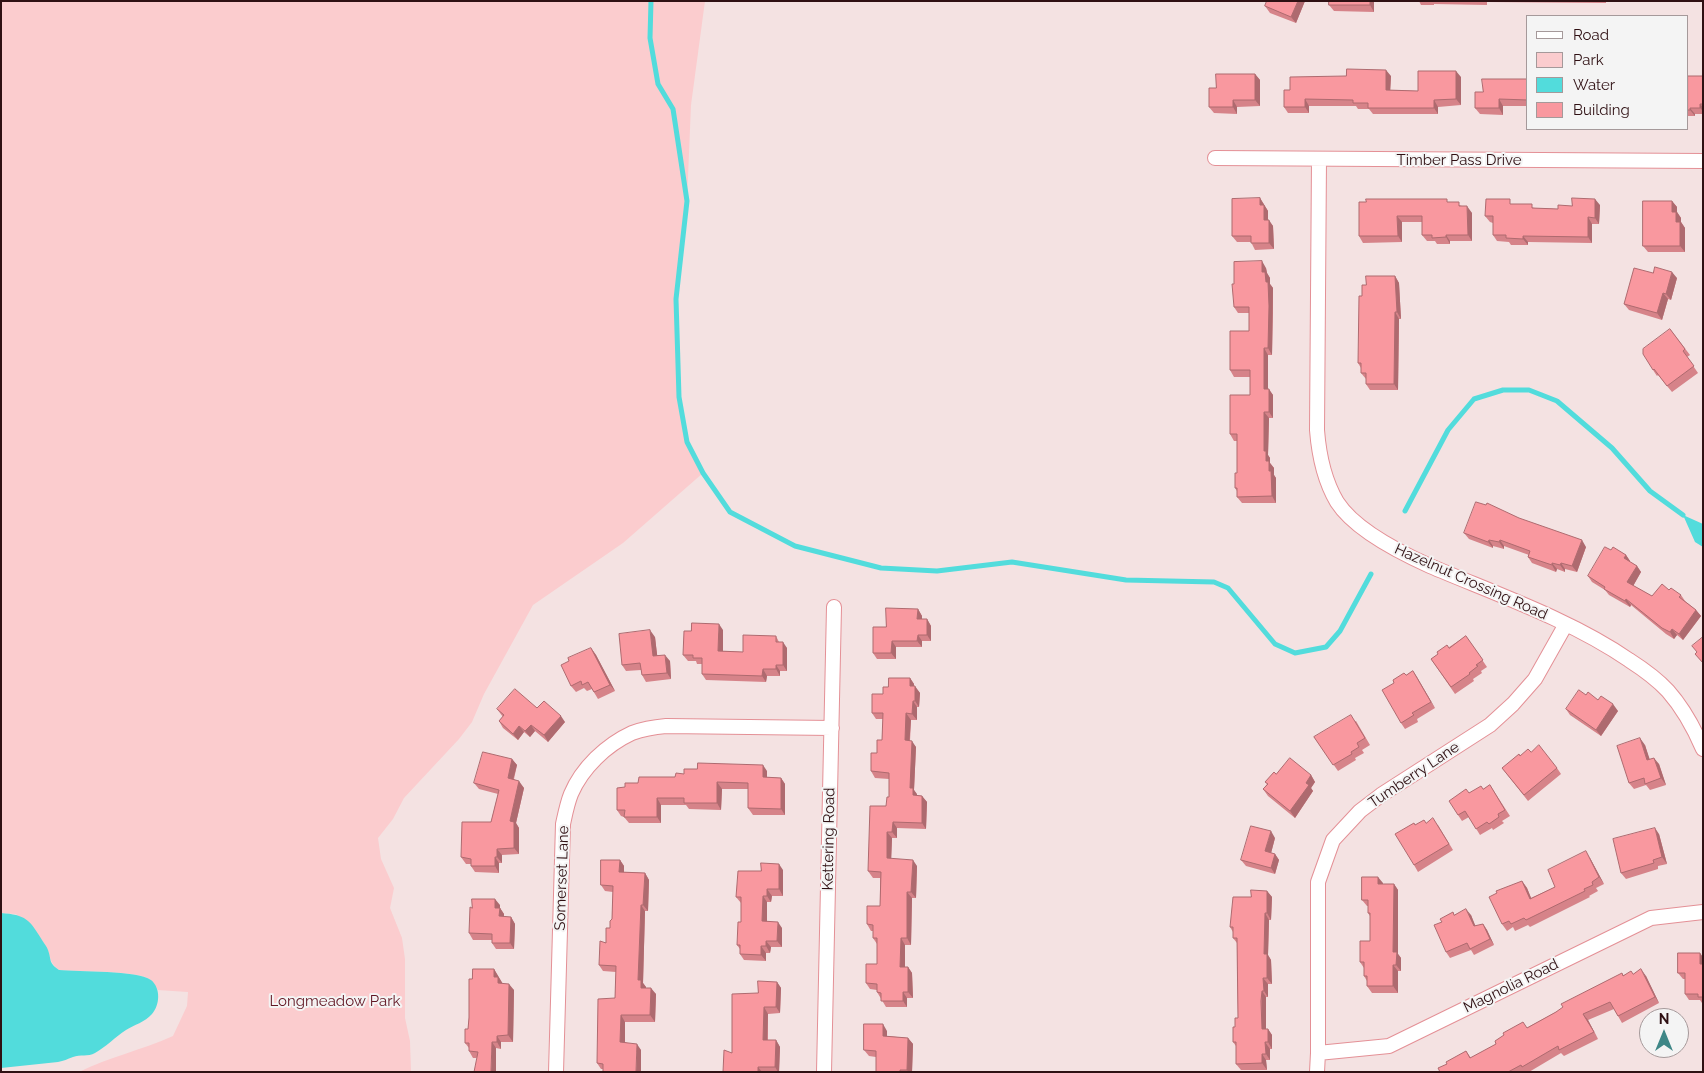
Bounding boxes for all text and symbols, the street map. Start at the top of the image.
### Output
legend [1526,15,1689,130]
text: Road [1573,26,1609,44]
text: Park [1573,51,1604,69]
text: Water [1573,76,1615,94]
text: Building [1573,101,1630,119]
street label: Timber Pass Drive [1397,151,1521,169]
street label: Hazelnut Crossing Road [1392,540,1550,624]
street label: Tumberry Lane [1365,738,1463,812]
street label: Kettering Road [819,787,839,891]
street label: Somerset Lane [551,825,573,931]
street label: Magnolia Road [1461,955,1561,1017]
park label: Longmeadow Park [270,992,400,1010]
north arrow [1639,1008,1689,1058]
text: N [1659,1011,1669,1027]

